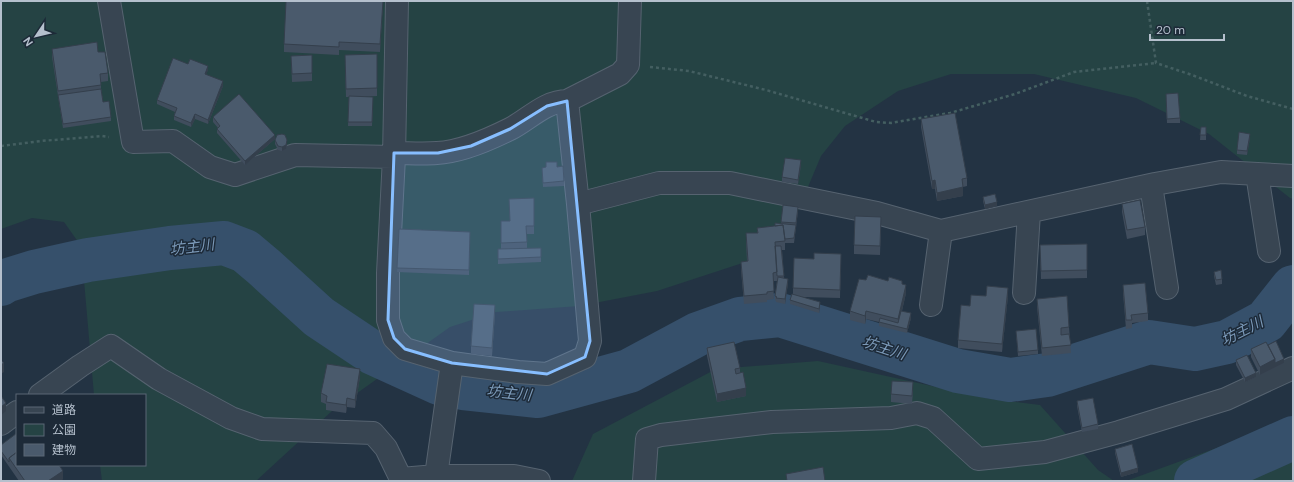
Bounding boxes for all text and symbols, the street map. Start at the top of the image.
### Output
north arrow [16,16,56,56]
scale bar [1150,16,1224,42]
text: 20 m [1156,22,1185,38]
text: N [20,34,36,49]
water label: 坊主川 [168,234,218,260]
water label: 坊主川 [1217,311,1268,350]
water label: 坊主川 [860,332,910,365]
water label: 坊主川 [486,381,534,406]
legend [16,394,146,466]
text: 道路 [52,402,76,418]
text: 公園 [52,422,76,438]
text: 建物 [52,442,76,458]

